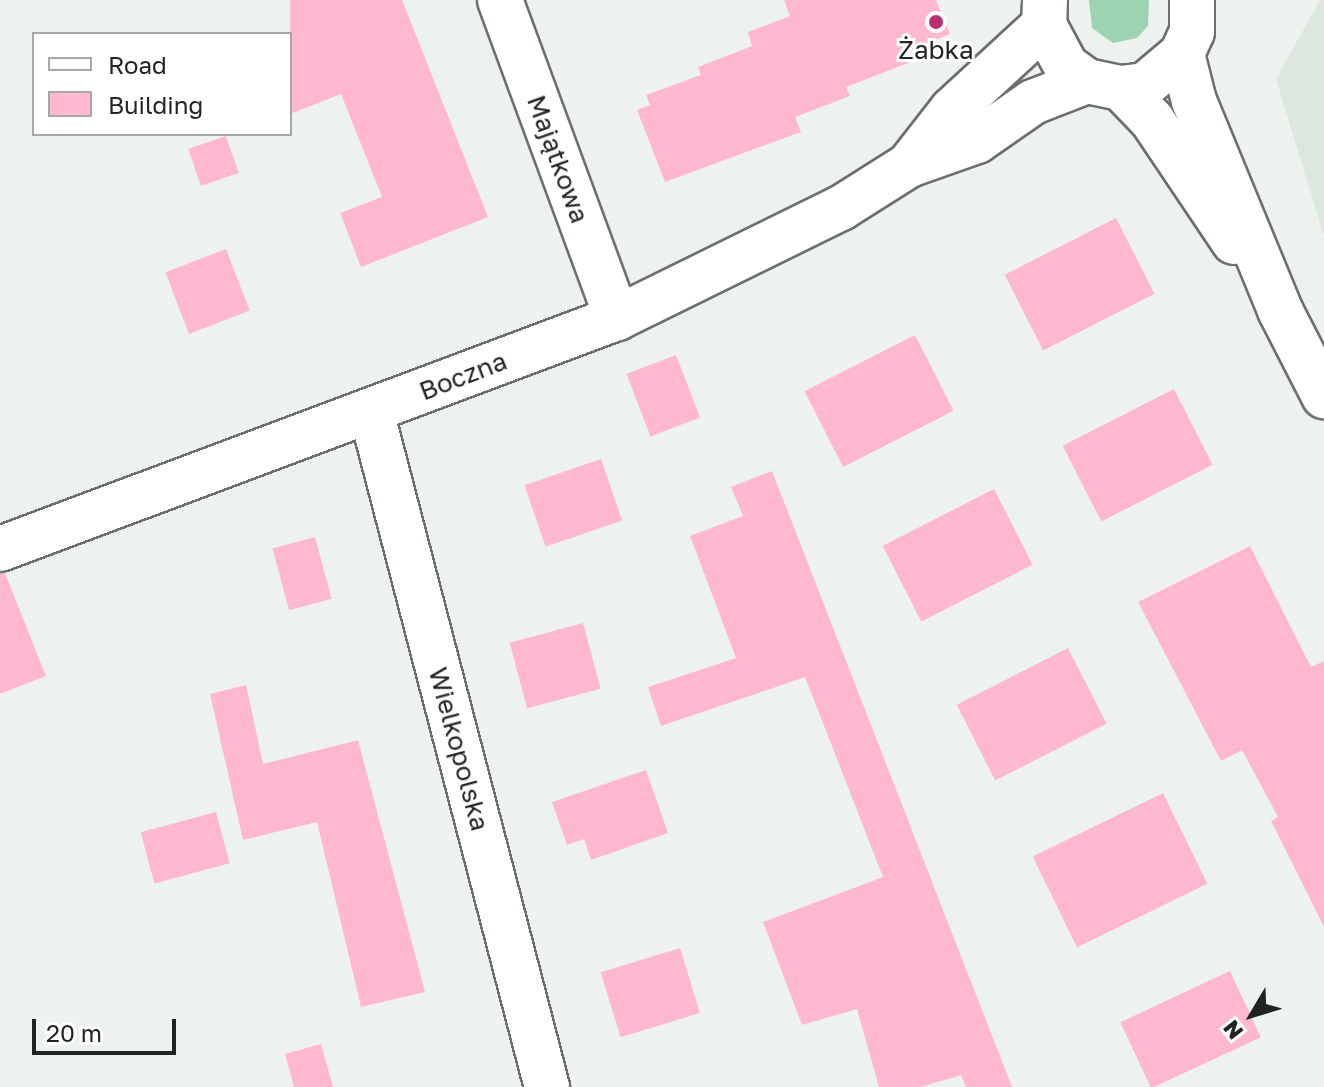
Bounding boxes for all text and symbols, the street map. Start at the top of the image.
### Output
marker: Żabka [927,13,945,31]
legend [32,32,292,136]
place label: Żabka [898,34,974,66]
text: Road [108,50,167,79]
text: Building [108,90,203,119]
street label: Majątkowa [520,91,596,227]
street label: Boczna [415,345,511,407]
street label: Wielkopolska [422,664,496,834]
north arrow [1212,975,1292,1055]
scale bar [36,1003,180,1053]
text: N [1217,1015,1248,1045]
text: 20 m [46,1018,102,1047]

